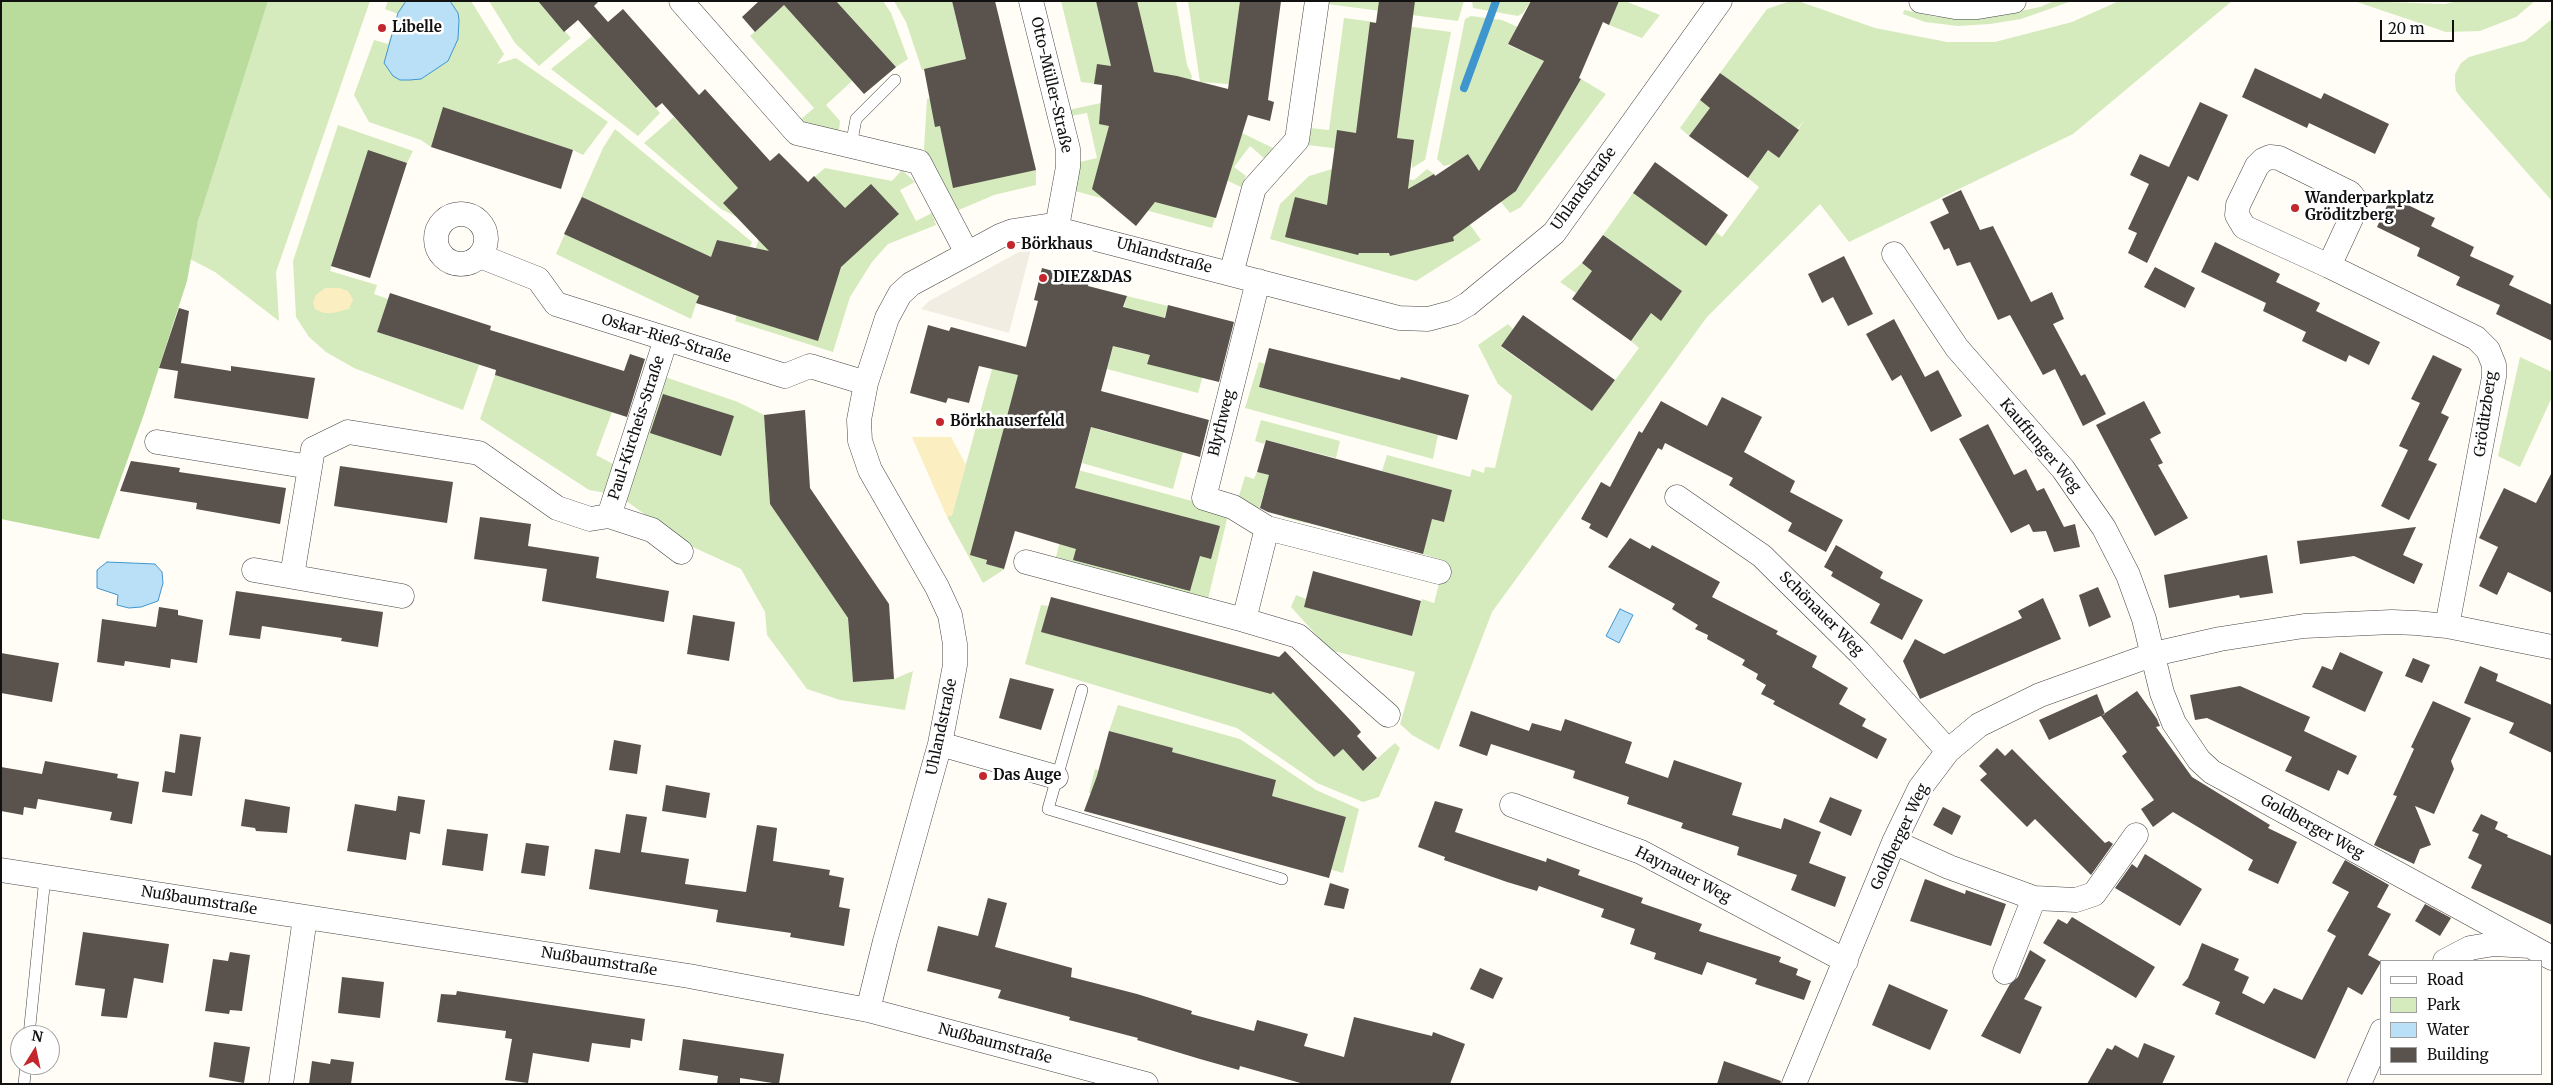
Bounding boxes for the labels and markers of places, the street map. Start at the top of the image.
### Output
place label: Libelle [392,19,442,37]
marker: Libelle [376,22,388,34]
place label: Wanderparkplatz Gröditzberg [2305,190,2434,225]
marker: Wanderparkplatz Gröditzberg [2289,202,2301,214]
place label: Börkhaus [1021,236,1093,254]
marker: Börkhaus [1005,239,1017,251]
place label: DIEZ&DAS [1053,269,1132,287]
marker: DIEZ&DAS [1037,272,1049,284]
place label: Börkhauserfeld [950,413,1065,431]
marker: Börkhauserfeld [934,416,946,428]
place label: Das Auge [993,767,1061,785]
marker: Das Auge [977,770,989,782]

